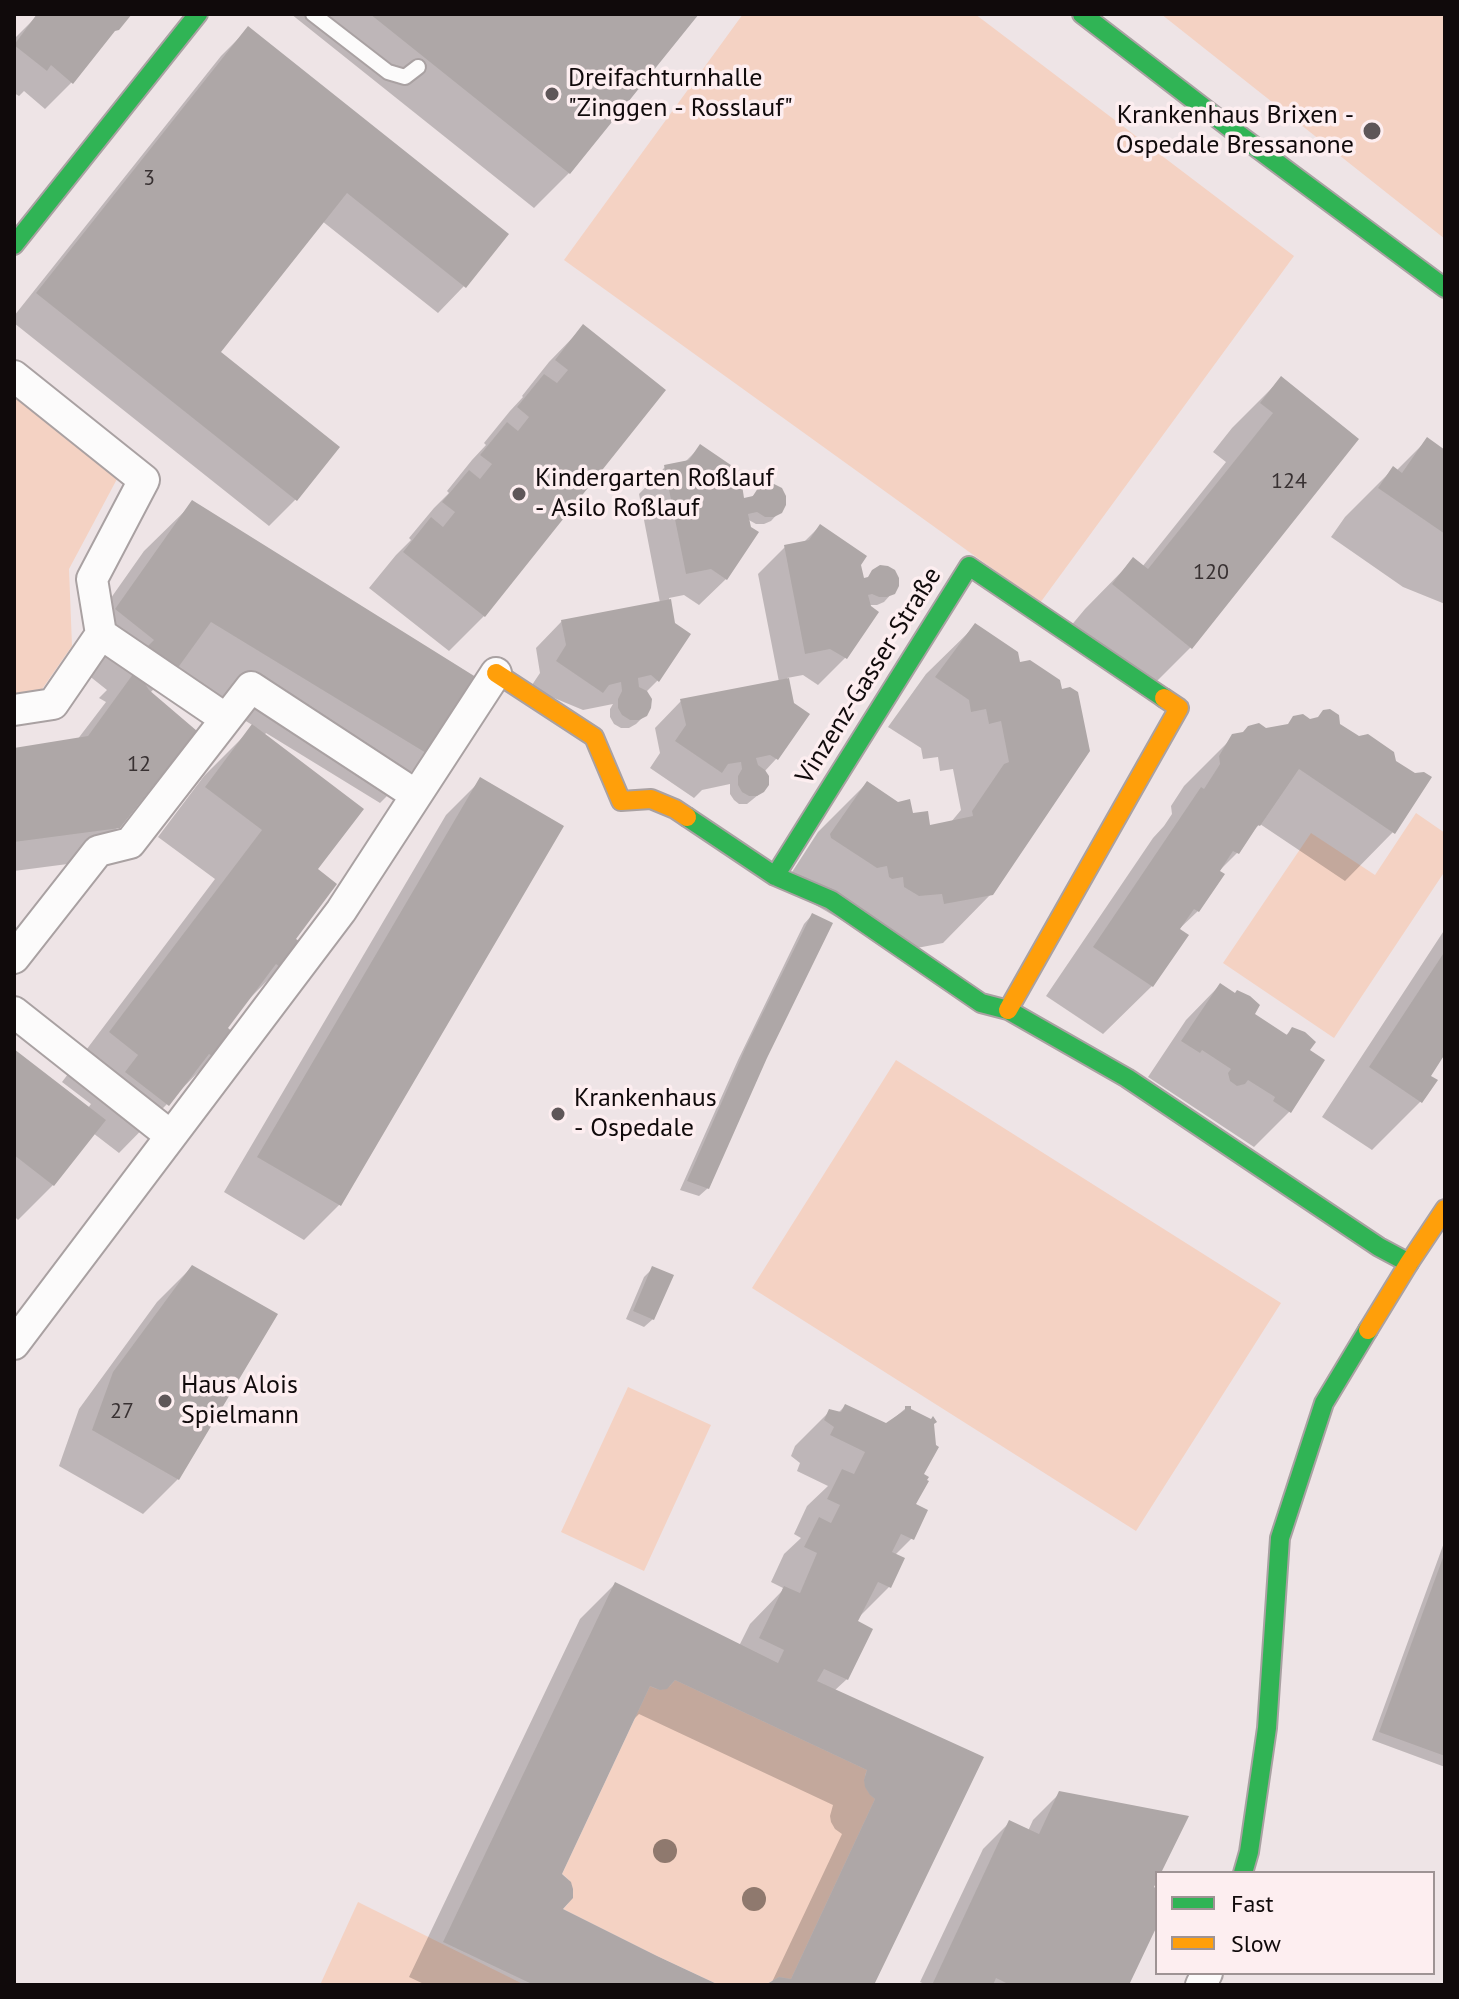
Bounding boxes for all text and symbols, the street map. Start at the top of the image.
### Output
place label: Dreifachturnhalle "Zinggen - Rosslauf" [568,63,793,124]
marker: Dreifachturnhalle "Zinggen - Rosslauf" [543,85,561,103]
place label: Krankenhaus Brixen - Ospedale Bressanone [1116,100,1354,162]
marker: Krankenhaus Brixen - Ospedale Bressanone [1361,120,1383,142]
house number: 3 [143,166,155,192]
place label: Kindergarten Roßlauf - Asilo Roßlauf [535,463,774,524]
house number: 124 [1271,469,1307,495]
marker: Kindergarten Roßlauf - Asilo Roßlauf [510,485,528,503]
house number: 120 [1193,560,1229,586]
street label: Vinzenz-Gasser-Straße [790,562,948,790]
house number: 12 [127,752,151,778]
place label: Krankenhaus - Ospedale [574,1083,717,1144]
marker: Krankenhaus - Ospedale [549,1105,567,1123]
place label: Haus Alois Spielmann [181,1370,299,1432]
marker: Haus Alois Spielmann [156,1392,174,1410]
house number: 27 [110,1399,134,1425]
legend [1155,1871,1435,1975]
text: Fast [1231,1888,1274,1919]
text: Slow [1231,1928,1281,1959]

